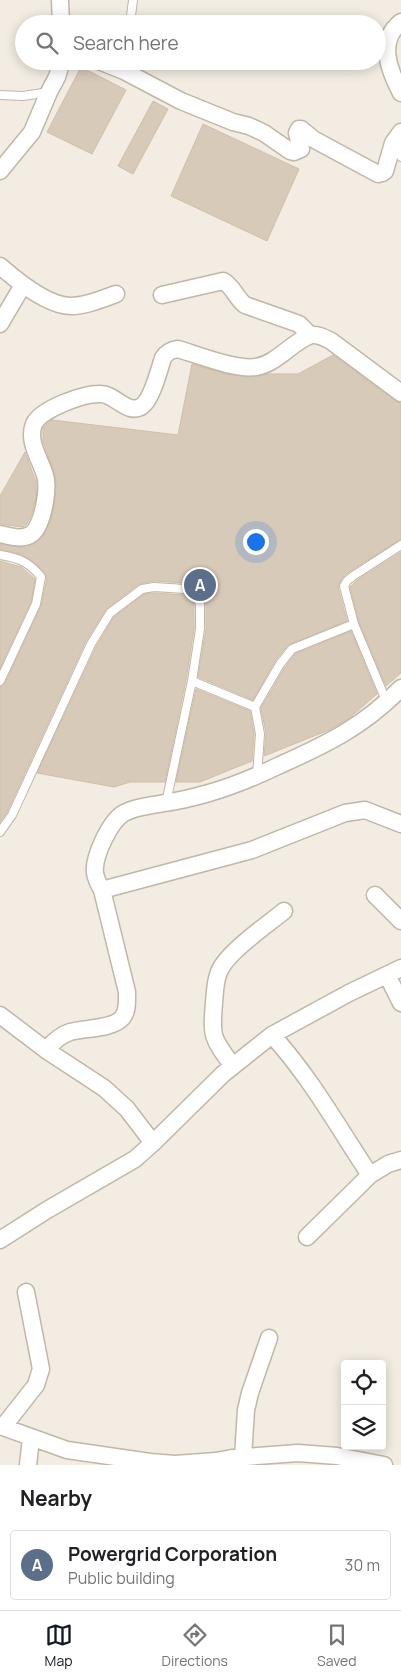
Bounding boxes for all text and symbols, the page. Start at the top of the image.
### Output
search box [15,15,386,70]
icon: search [33,29,61,57]
text: Search here [73,30,179,56]
your location [243,529,269,555]
pin: A [184,566,216,604]
map controls [341,1360,386,1450]
button: locate [341,1360,386,1405]
button: layers [341,1405,386,1450]
text: Nearby [20,1484,92,1512]
text: Powergrid Corporation [68,1541,277,1567]
text: A [32,1554,42,1576]
text: 30 m [345,1554,380,1576]
text: Public building [68,1567,175,1589]
tab: Map [45,1621,73,1670]
tab: Directions [162,1621,228,1670]
tab: Saved [317,1621,356,1670]

